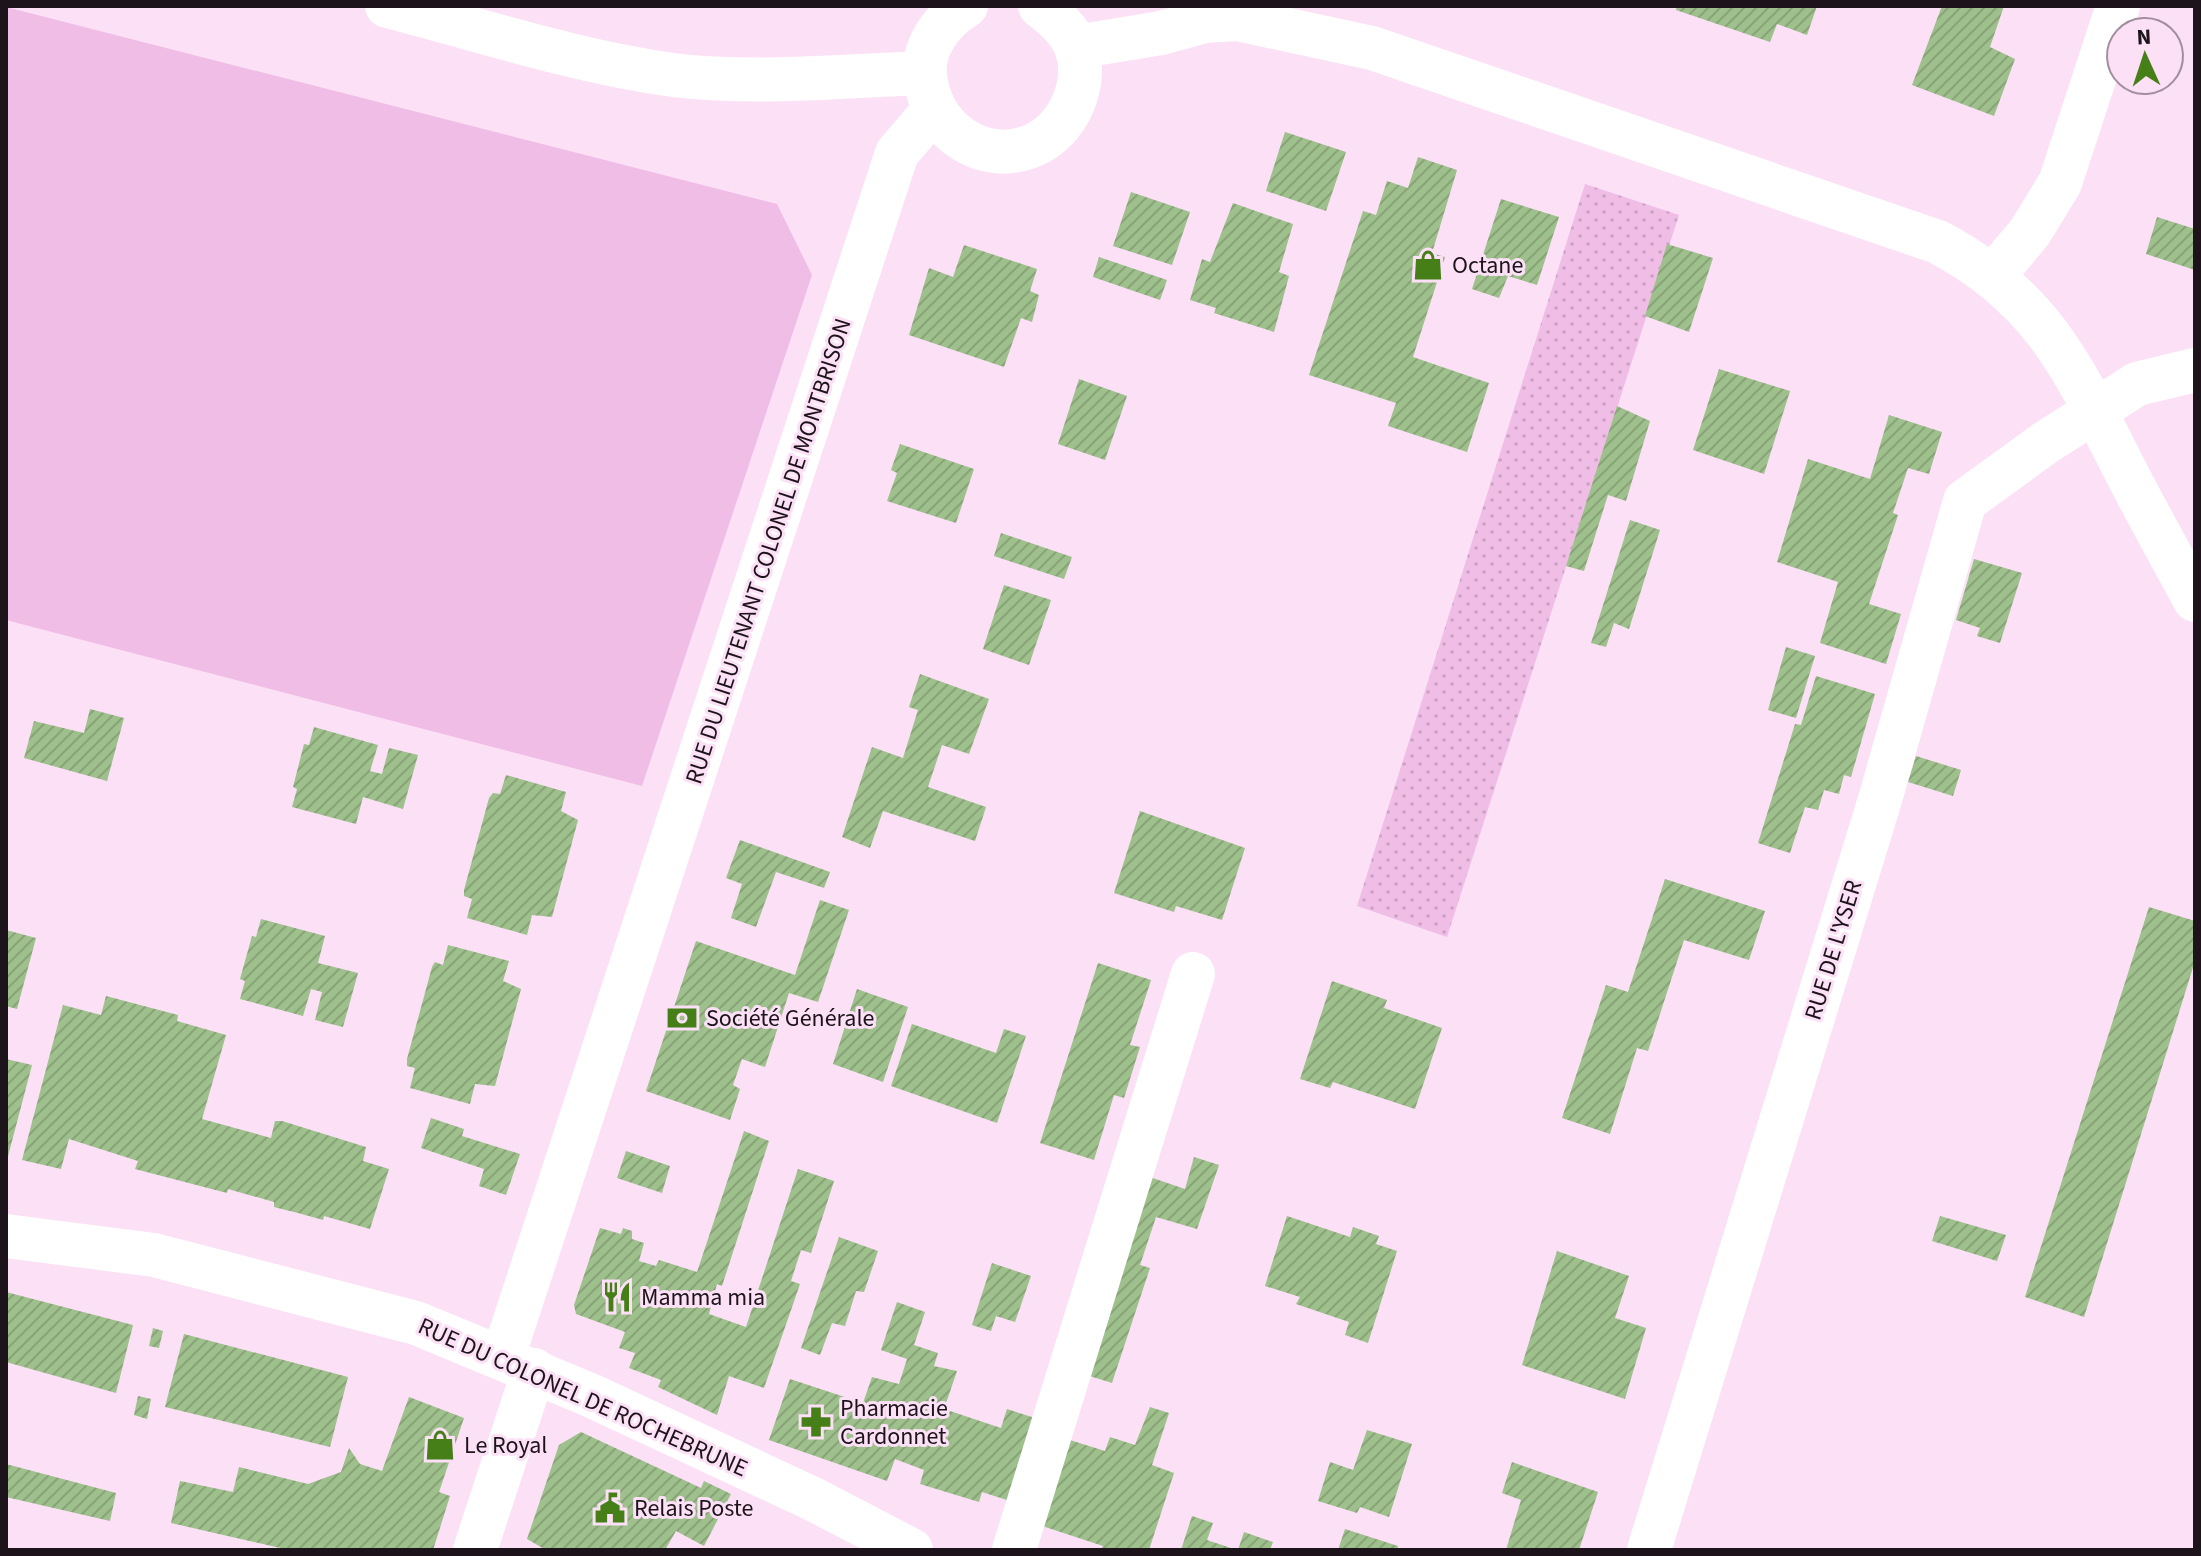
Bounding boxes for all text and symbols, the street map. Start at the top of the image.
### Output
north arrow [2105,16,2185,96]
text: N [2136,21,2152,53]
shop icon: Octane [1411,248,1445,282]
place label: Octane [1452,248,1523,283]
street label: RUE DU LIEUTENANT COLONEL DE MONTBRISON [676,314,861,789]
street label: RUE DE L'YSER [1796,876,1871,1024]
bank icon: Société Générale [665,1001,699,1035]
place label: Société Générale [706,1001,874,1036]
restaurant icon: Mamma mia [600,1280,634,1314]
place label: Mamma mia [641,1280,765,1315]
street label: RUE DU COLONEL DE ROCHEBRUNE [412,1309,753,1486]
place label: Pharmacie Cardonnet [840,1391,948,1454]
pharmacy icon: Pharmacie Cardonnet [799,1405,833,1439]
shop icon: Le Royal [423,1428,457,1462]
place label: Le Royal [464,1428,547,1463]
public building icon: Relais Poste [593,1491,627,1525]
place label: Relais Poste [634,1491,754,1526]

